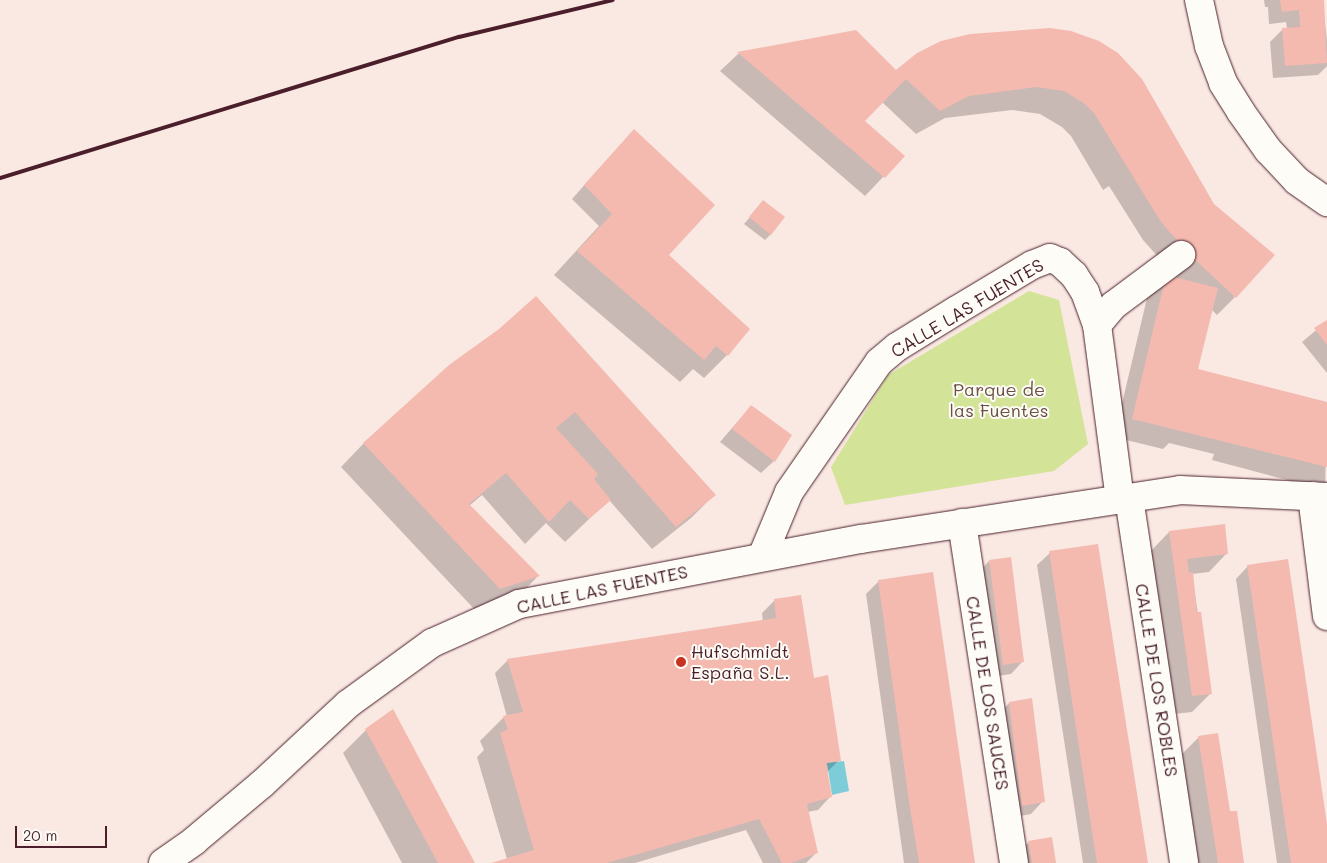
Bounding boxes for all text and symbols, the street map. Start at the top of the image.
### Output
street label: CALLE LAS FUENTES [887,254,1047,362]
park label: Parque de las Fuentes [949,379,1049,422]
street label: CALLE LAS FUENTES [515,560,689,618]
street label: CALLE DE LOS ROBLES [1131,582,1183,778]
street label: CALLE DE LOS SAUCES [962,594,1014,792]
place label: Hufschmidt España S.L. [691,641,790,684]
marker: Hufschmidt España S.L. [675,656,687,668]
scale bar [18,816,110,848]
text: 20 m [23,825,57,845]

